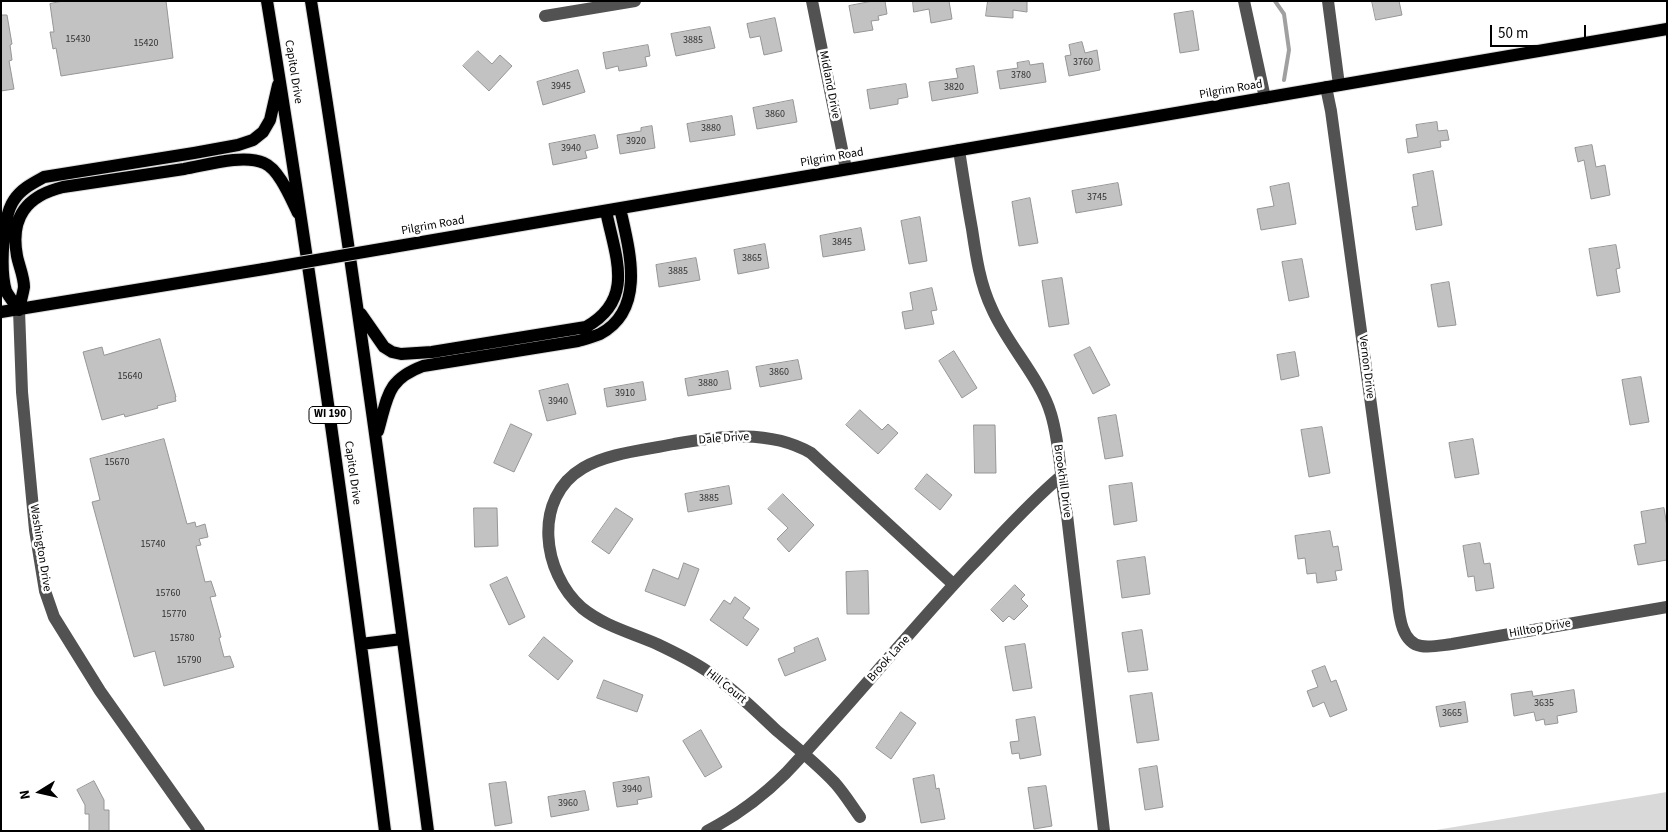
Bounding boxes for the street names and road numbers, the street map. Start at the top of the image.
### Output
street label: Capitol Drive [281,39,305,105]
street label: Midland Drive [815,50,843,120]
street label: Pilgrim Road [1198,77,1264,103]
street label: Pilgrim Road [799,145,865,171]
street label: Pilgrim Road [400,213,466,239]
street label: Vernon Drive [1355,334,1377,400]
road number: WI 190 [309,406,351,424]
street label: Dale Drive [698,430,750,448]
street label: Capitol Drive [340,440,364,506]
street label: Brookhill Drive [1050,443,1074,519]
street label: Washington Drive [26,504,54,592]
street label: Hilltop Drive [1508,616,1572,642]
street label: Brook Lane [865,633,913,685]
street label: Hill Court [703,667,749,707]

